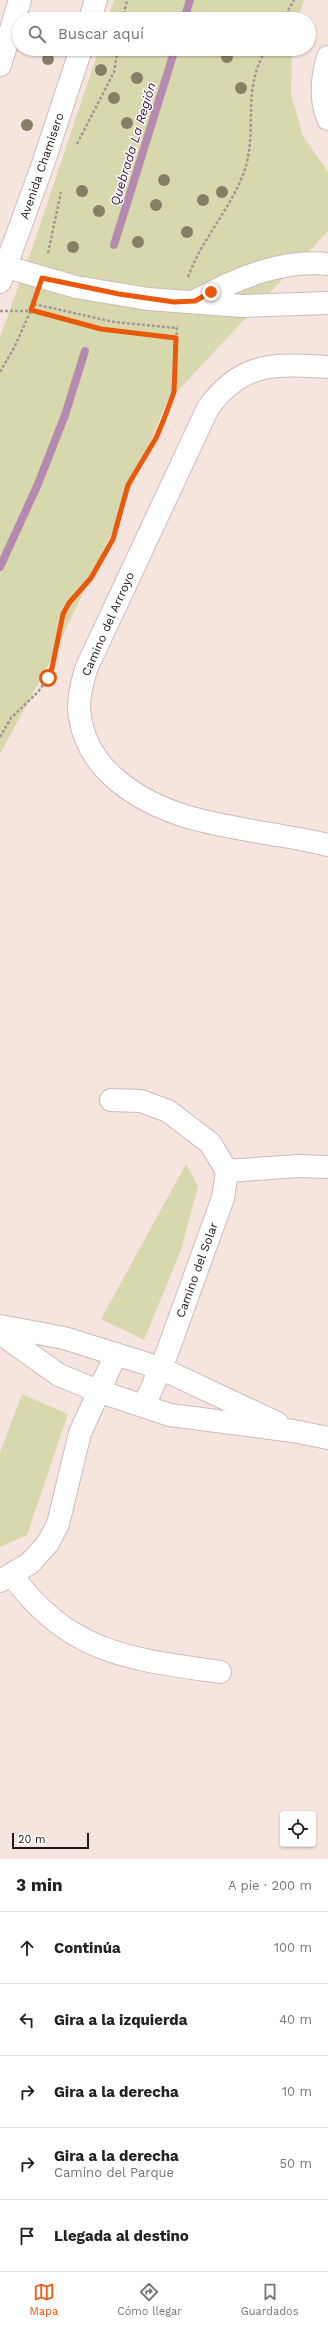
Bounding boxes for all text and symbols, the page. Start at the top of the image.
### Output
search box [12,12,316,56]
icon: search [26,23,48,45]
text: Buscar aquí [58,25,144,43]
water label: Quebrada La Región [107,80,159,207]
street label: Avenida Chamisero [17,111,67,221]
route end [202,283,220,301]
street label: Camino del Arrroyo [79,570,137,678]
route start [39,669,57,687]
street label: Camino del Solar [173,1220,221,1320]
map controls [280,1811,316,1847]
button: locate [280,1811,316,1847]
scale bar [12,1831,89,1850]
text: 20 m [18,1833,46,1846]
text: 3 min [16,1875,62,1895]
text: A pie · 200 m [228,1878,312,1893]
icon: ahead [16,1937,38,1959]
text: Continúa [54,1939,121,1957]
text: 100 m [274,1940,312,1955]
icon: left [16,2009,38,2031]
text: Gira a la izquierda [54,2011,187,2029]
text: 40 m [279,2012,312,2027]
icon: right [16,2081,38,2103]
text: Gira a la derecha [54,2083,179,2101]
text: 10 m [282,2084,312,2099]
text: Gira a la derecha [54,2147,179,2165]
icon: right [16,2153,38,2175]
text: 50 m [280,2156,312,2171]
text: Camino del Parque [54,2165,174,2180]
icon: arrive [16,2225,38,2247]
text: Llegada al destino [54,2227,189,2245]
tab: Mapa [29,2281,58,2318]
tab: Cómo llegar [117,2281,182,2318]
tab: Guardados [241,2281,298,2318]

